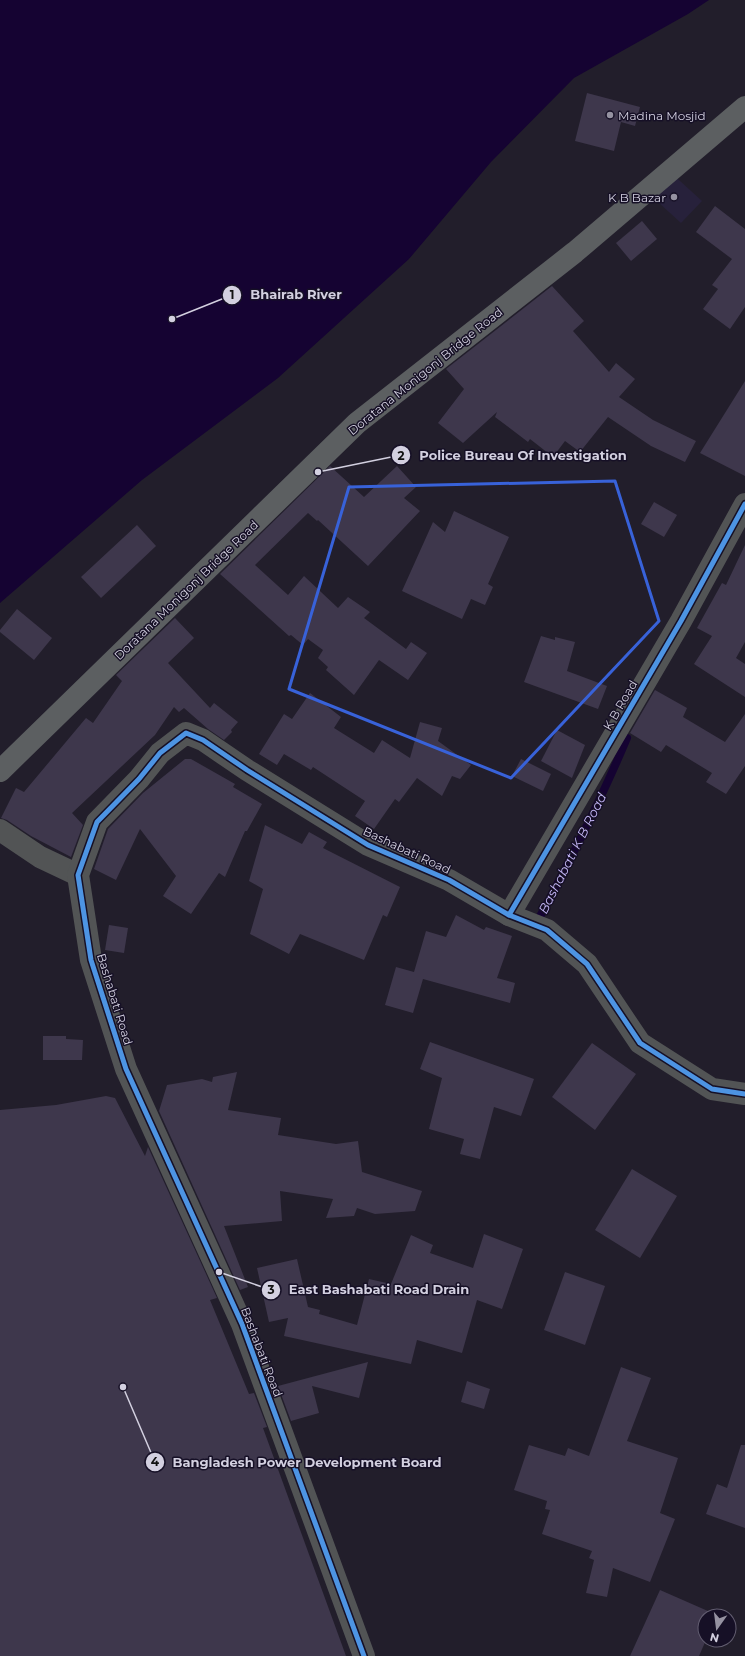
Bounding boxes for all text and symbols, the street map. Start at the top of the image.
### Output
place label: Madina Mosjid [618,108,706,123]
marker: Madina Mosjid [605,110,615,120]
place label: K B Bazar [608,190,666,205]
marker: K B Bazar [669,192,679,202]
callout: Bhairab River [222,282,350,307]
text: Bhairab River [250,286,342,302]
text: 1 [230,287,234,302]
street label: Doratana Monigonj Bridge Road [345,304,505,438]
callout: Police Bureau Of Investigation [391,443,634,468]
text: Police Bureau Of Investigation [419,447,627,463]
text: 2 [397,448,405,463]
street label: Doratana Monigonj Bridge Road [111,517,261,663]
street label: K B Road [600,677,640,733]
water label: Bashabati K B Road [535,790,609,916]
street label: Bashabati Road [361,823,453,877]
street label: Bashabati Road [94,951,136,1047]
callout: East Bashabati Road Drain [261,1277,477,1302]
text: East Bashabati Road Drain [289,1281,469,1297]
text: 3 [266,1282,275,1297]
street label: Bashabati Road [238,1305,286,1399]
callout: Bangladesh Power Development Board [145,1450,450,1475]
text: 4 [151,1454,160,1469]
text: Bangladesh Power Development Board [172,1454,442,1470]
north arrow [697,1608,737,1648]
text: N [709,1630,721,1646]

